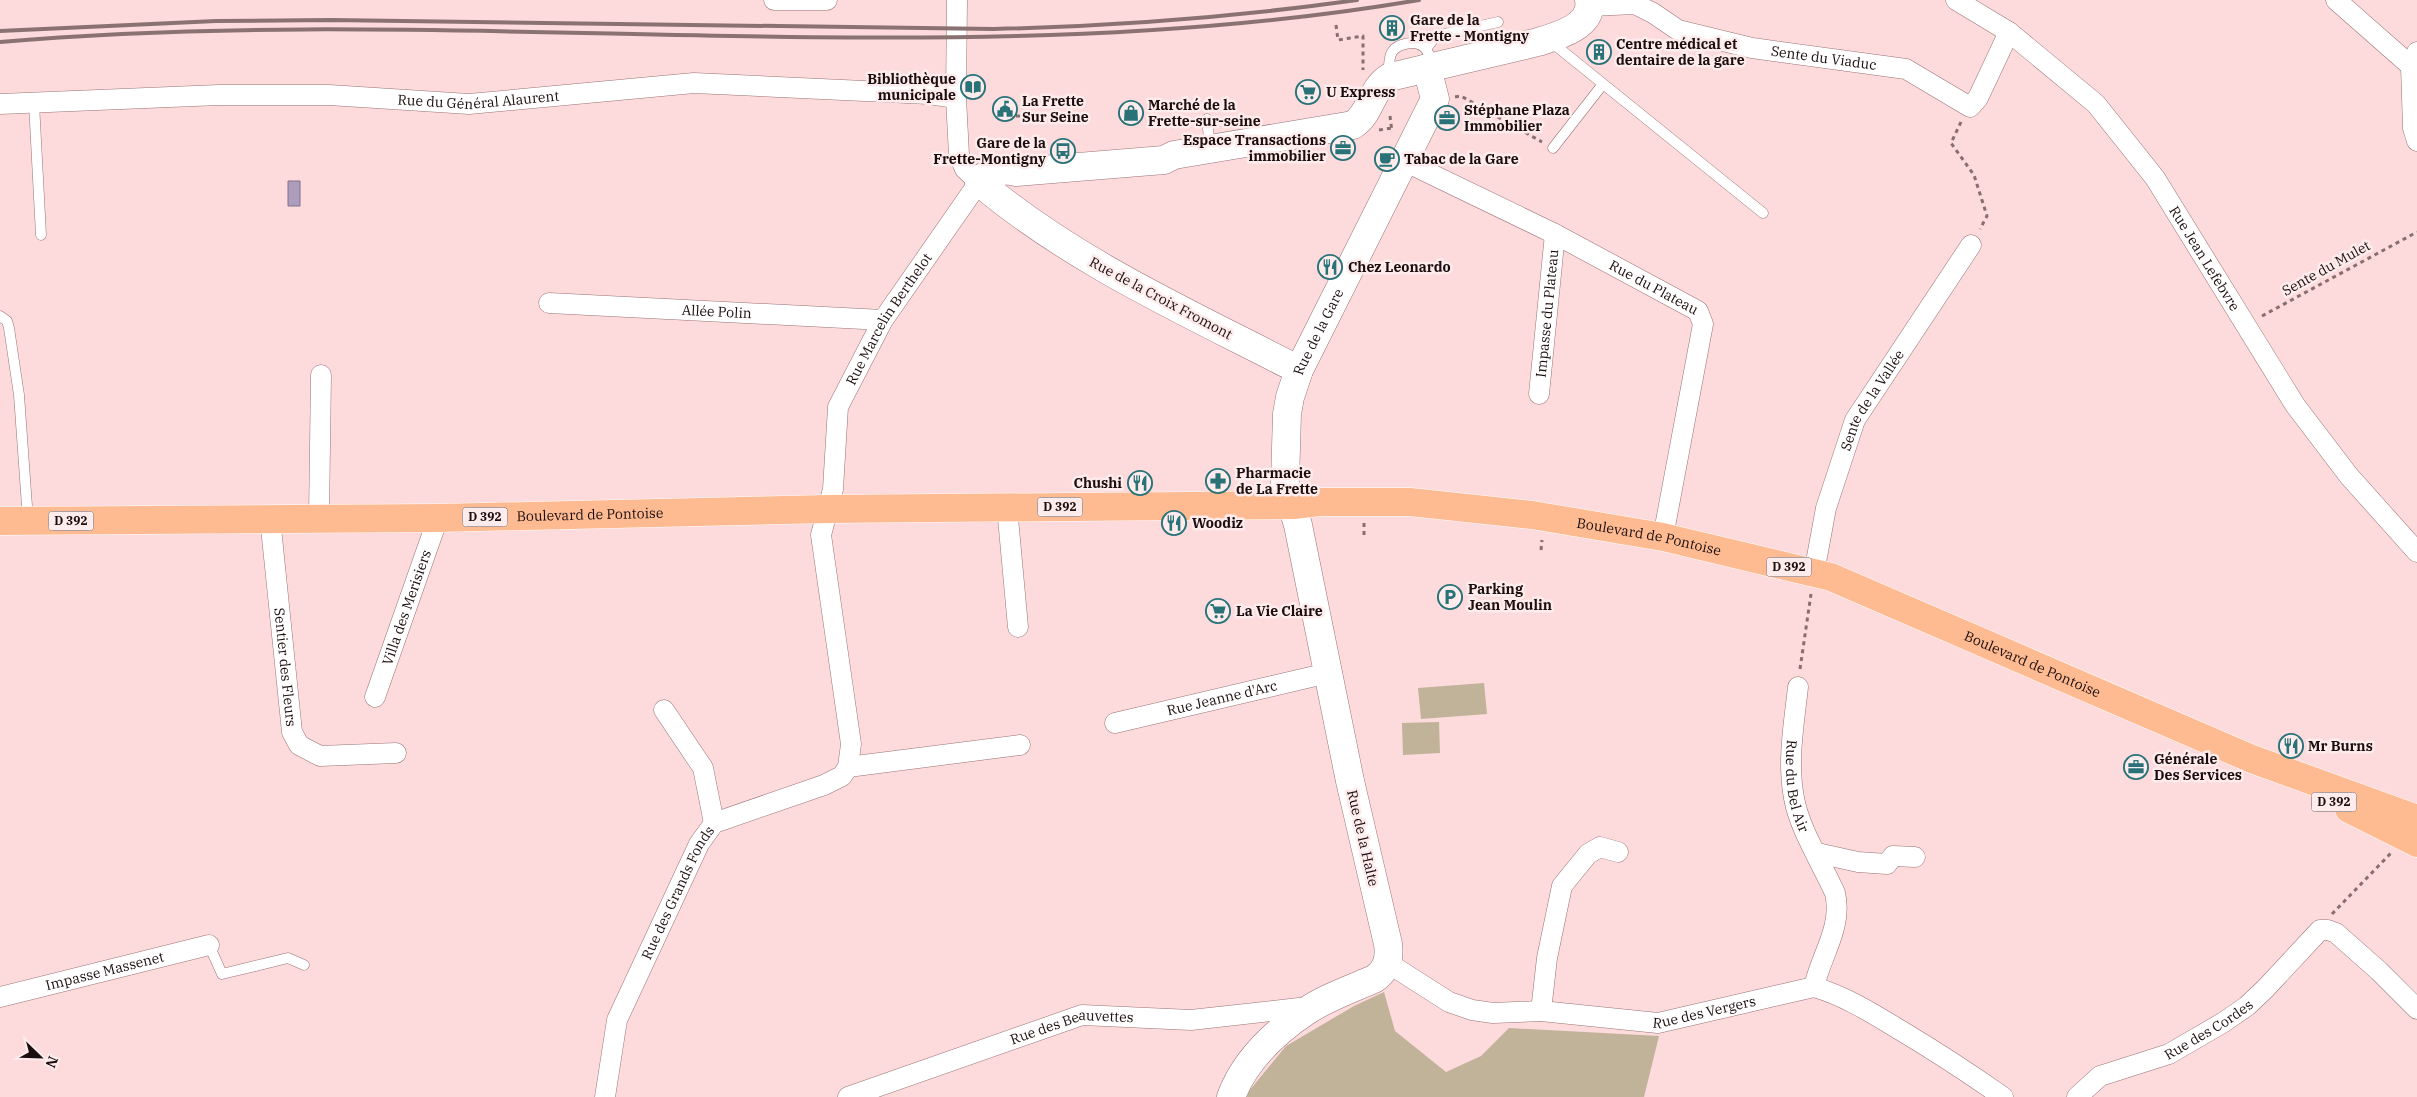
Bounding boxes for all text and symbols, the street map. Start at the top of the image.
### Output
place label: Gare de la Frette - Montigny [1410,11,1529,45]
building icon: Gare de la Frette - Montigny [1379,15,1405,41]
place label: Centre médical et dentaire de la gare [1616,35,1745,69]
building icon: Centre médical et dentaire de la gare [1586,39,1612,65]
street label: Sente du Viaduc [1770,42,1878,74]
place label: Bibliothèque municipale [867,70,956,104]
library icon: Bibliothèque municipale [960,74,986,100]
supermarket icon: U Express [1295,79,1321,105]
place label: U Express [1326,83,1395,101]
street label: Rue du Général Alaurent [397,87,560,113]
place label: La Frette Sur Seine [1022,92,1089,126]
public building icon: La Frette Sur Seine [992,96,1018,122]
place label: Marché de la Frette-sur-seine [1148,96,1261,130]
shop icon: Marché de la Frette-sur-seine [1118,100,1144,126]
place label: Stéphane Plaza Immobilier [1464,101,1570,135]
office icon: Stéphane Plaza Immobilier [1434,105,1460,131]
place label: Espace Transactions immobilier [1183,131,1326,165]
place label: Gare de la Frette-Montigny [933,134,1046,168]
office icon: Espace Transactions immobilier [1330,135,1356,161]
bus stop icon: Gare de la Frette-Montigny [1050,138,1076,164]
cafe icon: Tabac de la Gare [1374,146,1400,172]
place label: Tabac de la Gare [1404,150,1519,168]
street label: Rue Jean Lefebvre [2165,203,2244,314]
street label: Sente du Mulet [2279,236,2373,300]
street label: Impasse du Plateau [1532,248,1562,378]
street label: Rue Marcelin Berthelot [842,249,936,388]
street label: Rue de la Croix Fromont [1086,253,1236,343]
restaurant icon: Chez Leonardo [1317,254,1343,280]
street label: Rue du Plateau [1606,256,1702,319]
place label: Chez Leonardo [1348,258,1451,276]
street label: Rue de la Gare [1289,285,1347,377]
street label: Allée Polin [681,301,752,322]
street label: Sente de la Vallée [1836,346,1908,453]
place label: Pharmacie de La Frette [1236,464,1318,498]
pharmacy icon: Pharmacie de La Frette [1205,468,1231,494]
restaurant icon: Chushi [1127,470,1153,496]
place label: Chushi [1074,474,1122,492]
road number: D 392 [1038,498,1082,516]
street label: Boulevard de Pontoise [516,504,664,525]
road number: D 392 [462,508,508,526]
restaurant icon: Woodiz [1161,510,1187,536]
road number: D 392 [48,512,94,530]
place label: Woodiz [1192,514,1243,532]
street label: Boulevard de Pontoise [1575,514,1723,560]
street label: Villa des Merisiers [378,547,435,667]
road number: D 392 [1766,558,1812,576]
place label: Parking Jean Moulin [1468,580,1552,614]
parking icon: Parking Jean Moulin [1437,584,1463,610]
supermarket icon: La Vie Claire [1205,598,1231,624]
place label: La Vie Claire [1236,602,1323,620]
street label: Sentier des Fleurs [270,607,300,728]
street label: Boulevard de Pontoise [1961,627,2103,701]
street label: Rue Jeanne d'Arc [1165,676,1279,720]
restaurant icon: Mr Burns [2278,733,2304,759]
place label: Mr Burns [2308,737,2373,755]
street label: Rue du Bel Air [1782,739,1813,836]
place label: Générale Des Services [2154,750,2242,784]
office icon: Générale Des Services [2123,754,2149,780]
street label: Rue de la Halte [1343,788,1383,888]
road number: D 392 [2312,792,2356,812]
street label: Rue des Grands Fonds [637,822,718,962]
street label: Impasse Massenet [44,948,166,994]
street label: Rue des Vergers [1652,992,1758,1032]
street label: Rue des Cordes [2161,996,2257,1064]
street label: Rue des Beauvettes [1008,1006,1134,1048]
north arrow [15,1032,65,1082]
text: N [42,1053,62,1071]

